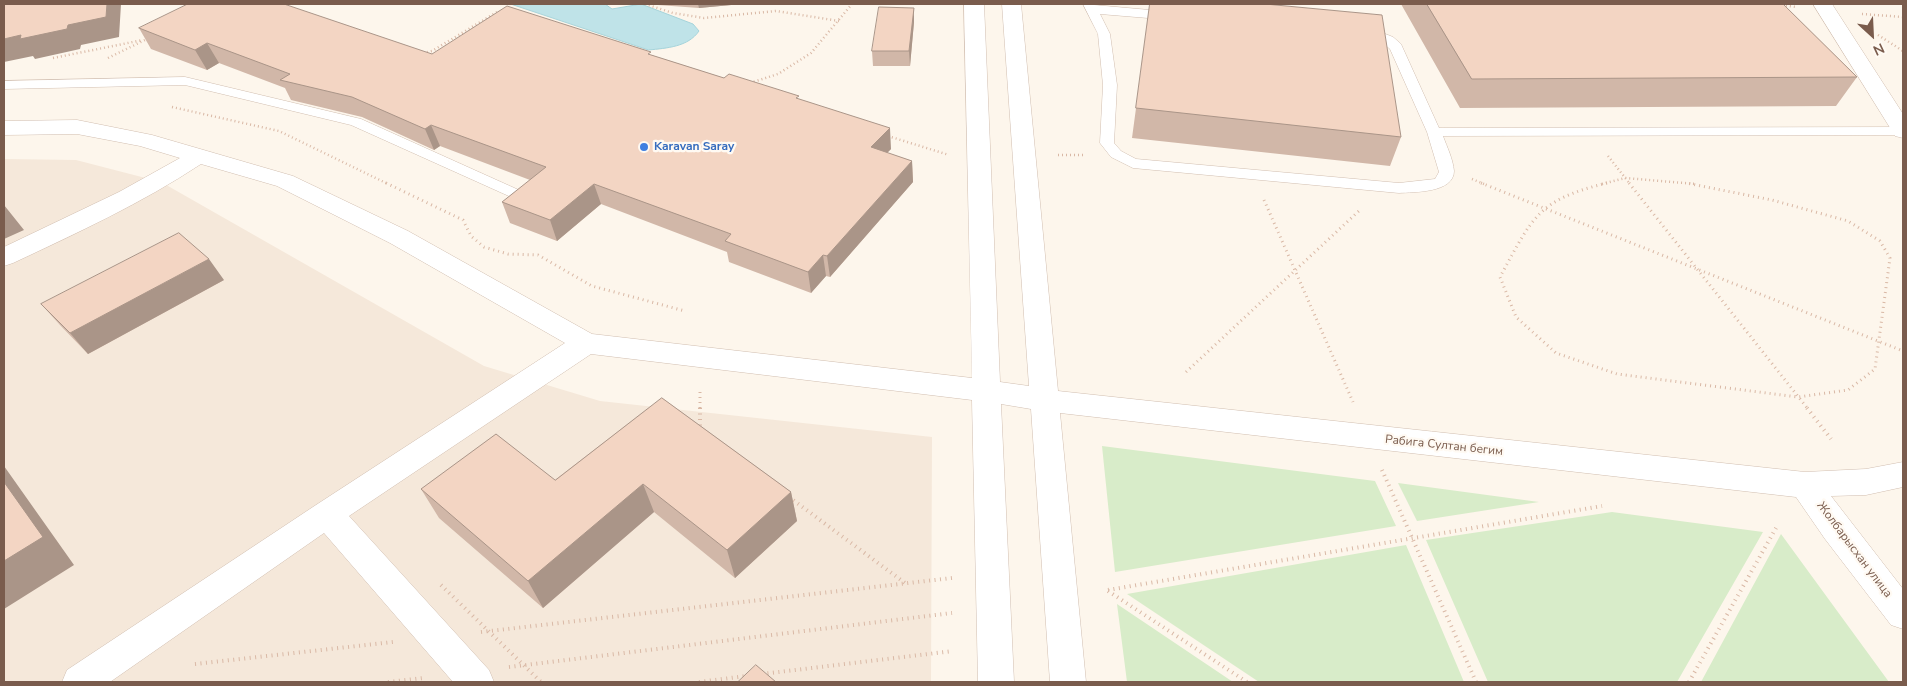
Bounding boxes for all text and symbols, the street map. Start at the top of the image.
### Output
north arrow [1847,10,1897,60]
text: N [1870,38,1887,60]
place label: Karavan Saray [654,140,734,154]
marker: Karavan Saray [638,141,650,153]
street label: Рабига Султан бегим [1384,433,1504,459]
street label: Жолбарысхан улица [1813,499,1895,601]

